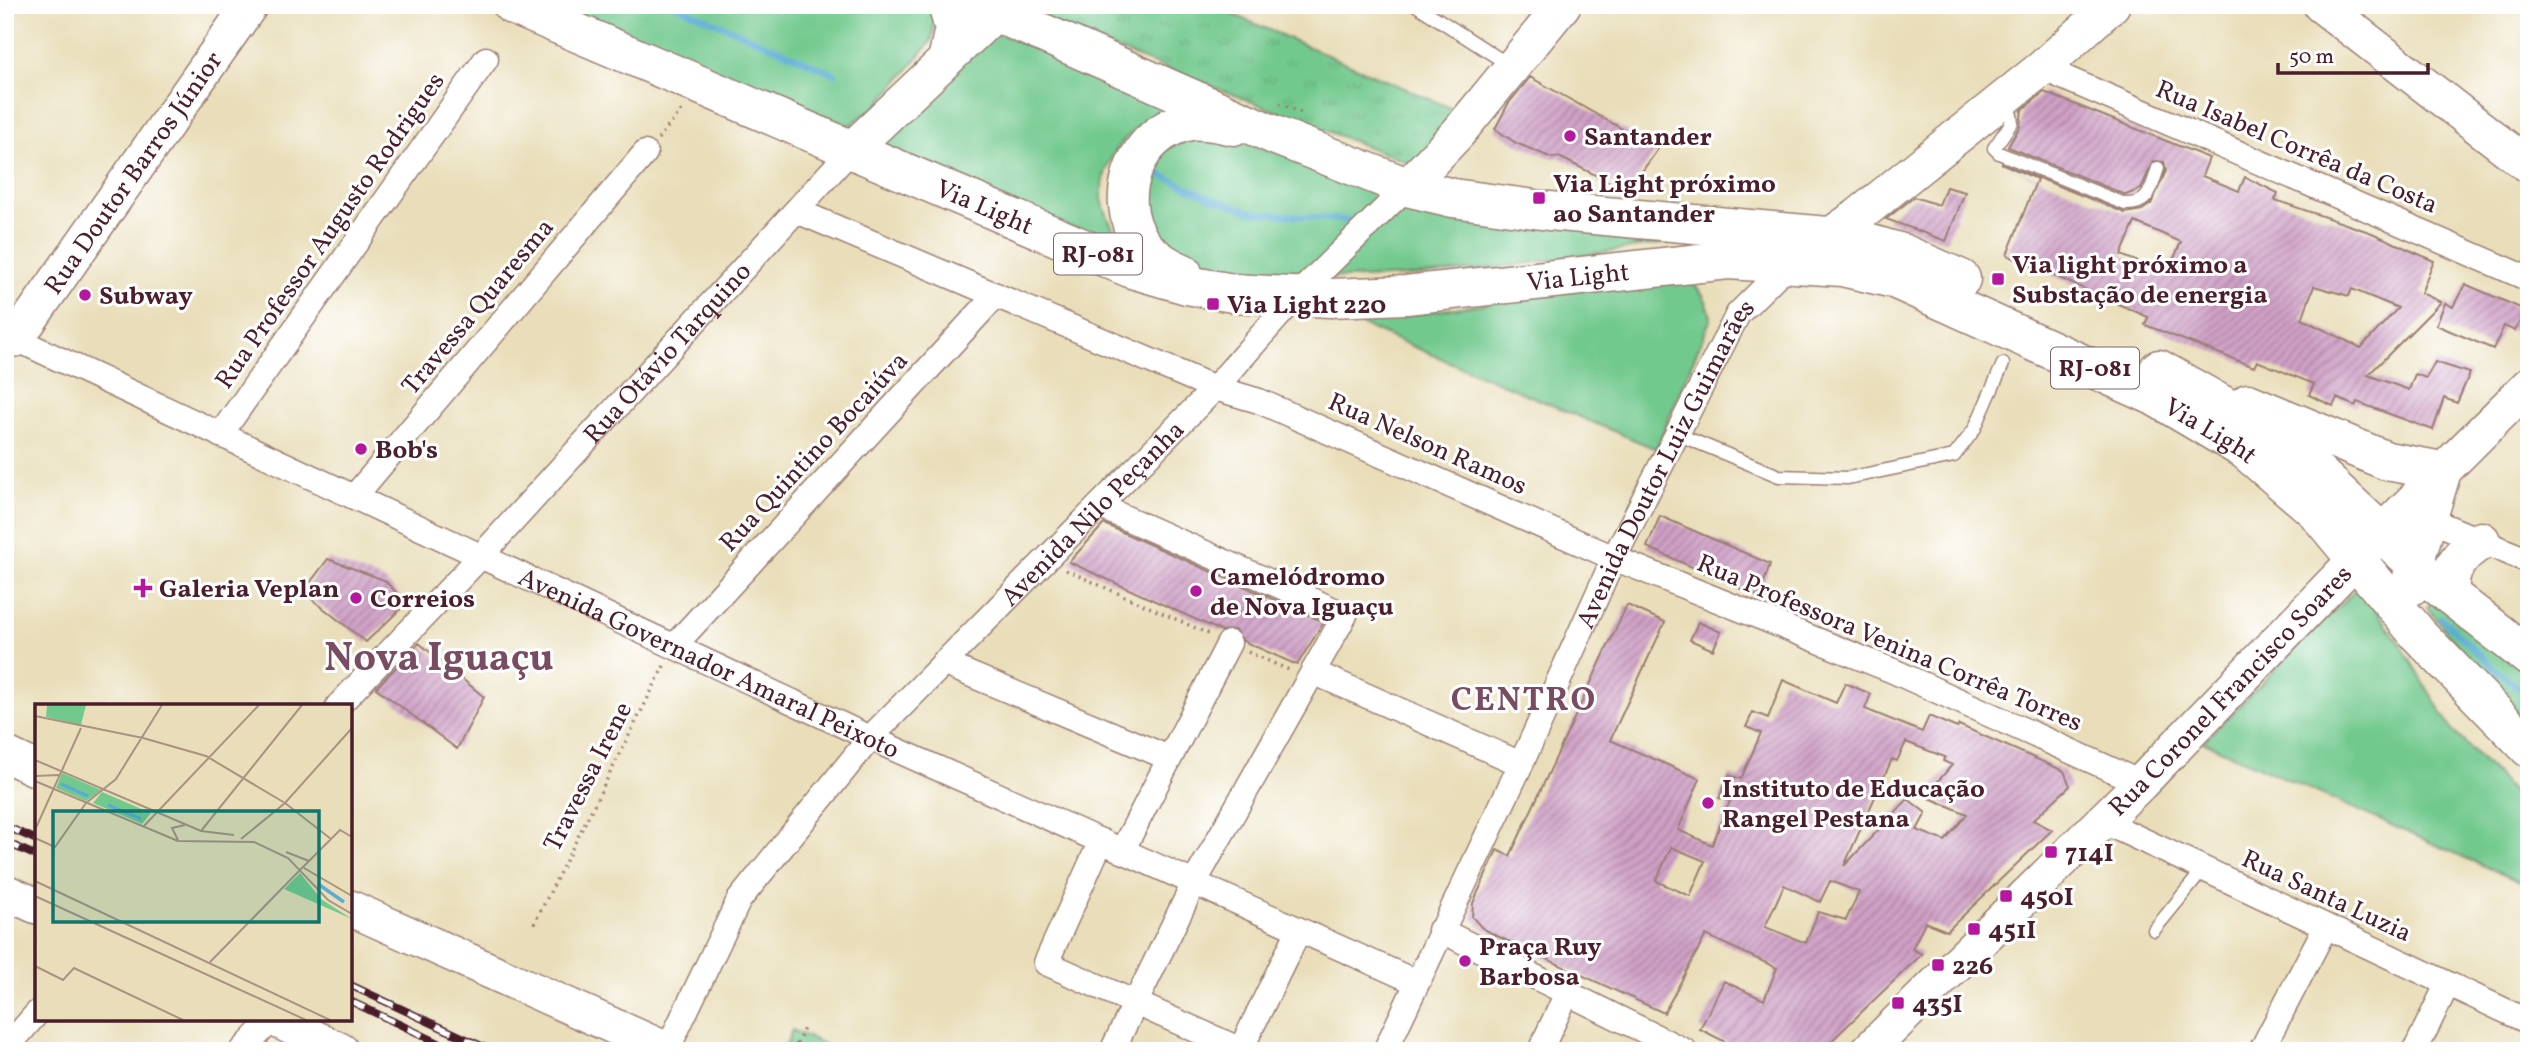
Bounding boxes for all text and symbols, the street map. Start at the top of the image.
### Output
scale bar [2278,32,2429,76]
text: 50 m [2289,43,2334,72]
street label: Rua Doutor Barros Júnior [37,45,232,303]
street label: Rua Professor Augusto Rodrigues [207,66,454,397]
street label: Rua Isabel Corrêa da Costa [2150,72,2443,224]
place label: Santander [1584,120,1712,156]
marker: Santander [1562,128,1578,144]
place label: Via Light próximo ao Santander [1553,167,1776,233]
street label: Via Light [930,171,1038,245]
marker: Via Light próximo ao Santander [1531,190,1547,206]
street label: Travessa Quaresma [394,211,563,403]
road number: RJ-081 [1054,233,1142,274]
place label: Via light próximo a Substação de energia [2012,248,2268,314]
street label: Rua Otávio Tarquino [576,255,761,452]
street label: Via Light [1525,255,1631,302]
marker: Via light próximo a Substação de energia [1990,271,2006,287]
place label: Subway [99,279,193,315]
marker: Subway [77,287,93,303]
place label: Via Light 220 [1227,288,1386,324]
street label: Avenida Doutor Luiz Guimarães [1568,291,1764,635]
marker: Via Light 220 [1205,296,1221,312]
street label: Rua Quintino Bocaiúva [712,344,917,560]
road number: RJ-081 [2051,348,2139,388]
street label: Rua Nelson Ramos [1322,385,1532,505]
street label: Via Light [2157,390,2265,473]
street label: Avenida Nilo Peçanha [994,413,1193,615]
place label: Bob's [375,433,438,469]
marker: Bob's [353,441,369,457]
street label: Rua Professora Venina Corrêa Torres [1691,546,2087,742]
street label: Rua Coronel Francisco Soares [2101,558,2361,825]
street label: Avenida Governador Amaral Peixoto [512,560,905,769]
place label: Camelódromo de Nova Iguaçu [1210,560,1394,626]
place label: Galeria Veplan [159,572,339,608]
marker: Galeria Veplan [133,578,153,598]
place label: Correios [370,582,475,618]
marker: Camelódromo de Nova Iguaçu [1188,583,1204,599]
marker: Correios [348,590,364,606]
district label: Nova Iguaçu [324,632,554,688]
district label: CENTRO [1451,679,1597,725]
street label: Travessa Irene [536,696,642,858]
inset map [35,704,352,1021]
place label: Instituto de Educação Rangel Pestana [1722,772,1985,838]
marker: Instituto de Educação Rangel Pestana [1700,795,1716,811]
place label: 714I [2065,836,2114,872]
street label: Rua Santa Luzia [2235,842,2417,952]
marker: 714I [2043,844,2059,860]
place label: 450I [2020,880,2074,916]
marker: 450I [1998,888,2014,904]
place label: 451I [1988,913,2036,949]
marker: 451I [1966,921,1982,937]
place label: Praça Ruy Barbosa [1479,930,1602,996]
place label: 226 [1952,949,1993,985]
marker: Praça Ruy Barbosa [1457,953,1473,969]
marker: 226 [1930,957,1946,973]
place label: 435I [1912,987,1963,1023]
marker: 435I [1890,995,1906,1011]

